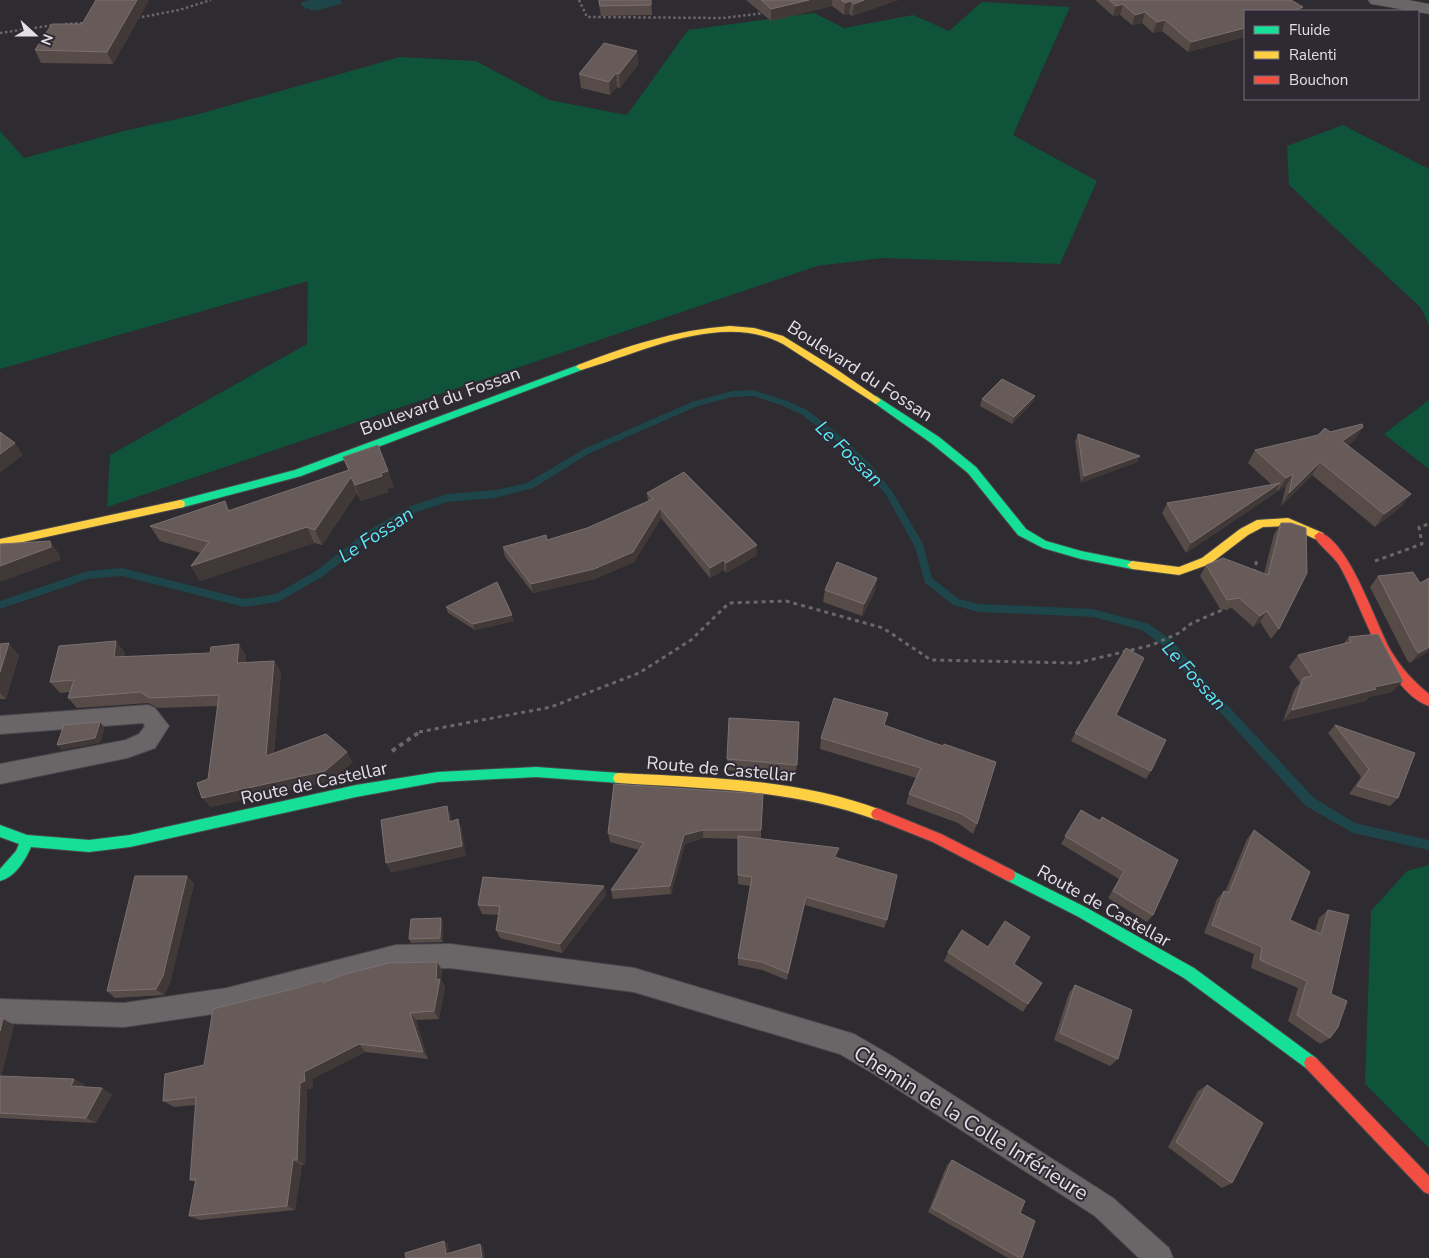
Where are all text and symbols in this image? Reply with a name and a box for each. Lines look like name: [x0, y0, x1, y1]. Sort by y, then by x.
north arrow: [10, 10, 60, 60]
legend: [1244, 10, 1419, 100]
text: Fluide: [1289, 20, 1330, 40]
text: N: [36, 31, 57, 48]
text: Ralenti: [1289, 45, 1337, 65]
text: Bouchon: [1289, 70, 1348, 90]
street label: Boulevard du Fossan: [783, 315, 937, 427]
street label: Boulevard du Fossan: [357, 361, 523, 441]
water label: Le Fossan: [809, 415, 889, 493]
water label: Le Fossan: [333, 501, 419, 569]
water label: Le Fossan: [1156, 636, 1232, 716]
street label: Route de Castellar: [646, 751, 797, 788]
street label: Route de Castellar: [238, 756, 390, 810]
street label: Route de Castellar: [1033, 859, 1176, 953]
street label: Chemin de la Colle Inférieure: [848, 1039, 1094, 1207]

